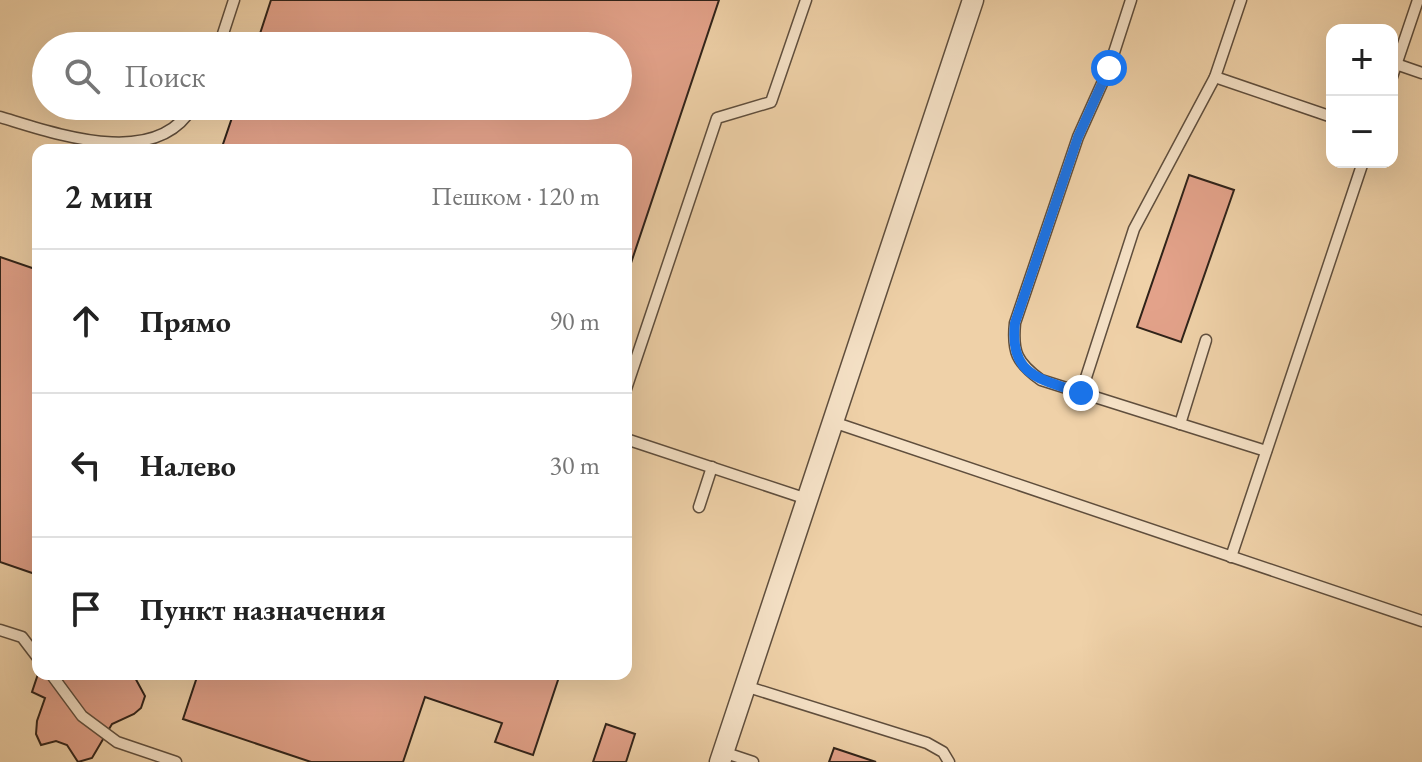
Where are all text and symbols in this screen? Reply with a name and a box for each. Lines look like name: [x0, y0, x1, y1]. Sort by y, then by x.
map controls: [1326, 24, 1398, 168]
button: +: [1326, 24, 1398, 96]
search box: [32, 32, 632, 120]
route start: [1091, 50, 1127, 86]
icon: search: [60, 54, 104, 98]
text: Поиск: [124, 57, 206, 96]
button: −: [1326, 96, 1398, 168]
text: 2 мин: [64, 174, 153, 218]
text: Пешком · 120 m: [431, 179, 600, 213]
icon: ahead: [64, 299, 108, 343]
text: Прямо: [140, 302, 231, 341]
text: 90 m: [550, 304, 600, 338]
route end: [1063, 375, 1099, 411]
icon: left: [64, 443, 108, 487]
text: Налево: [140, 446, 236, 485]
text: 30 m: [550, 448, 600, 482]
icon: arrive: [64, 587, 108, 631]
text: Пункт назначения: [140, 590, 386, 629]

